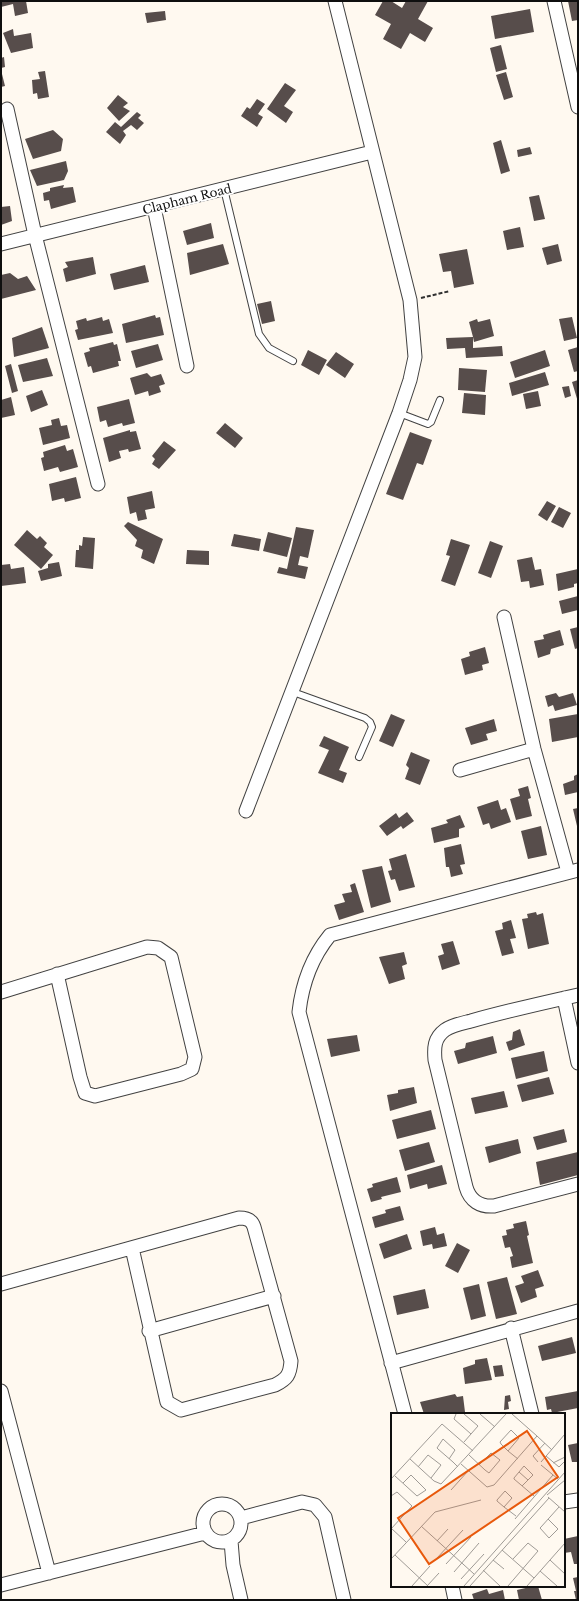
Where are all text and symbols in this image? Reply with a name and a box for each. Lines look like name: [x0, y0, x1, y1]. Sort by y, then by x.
street label: Clapham Road: [141, 181, 233, 217]
inset map: [391, 1413, 565, 1587]

